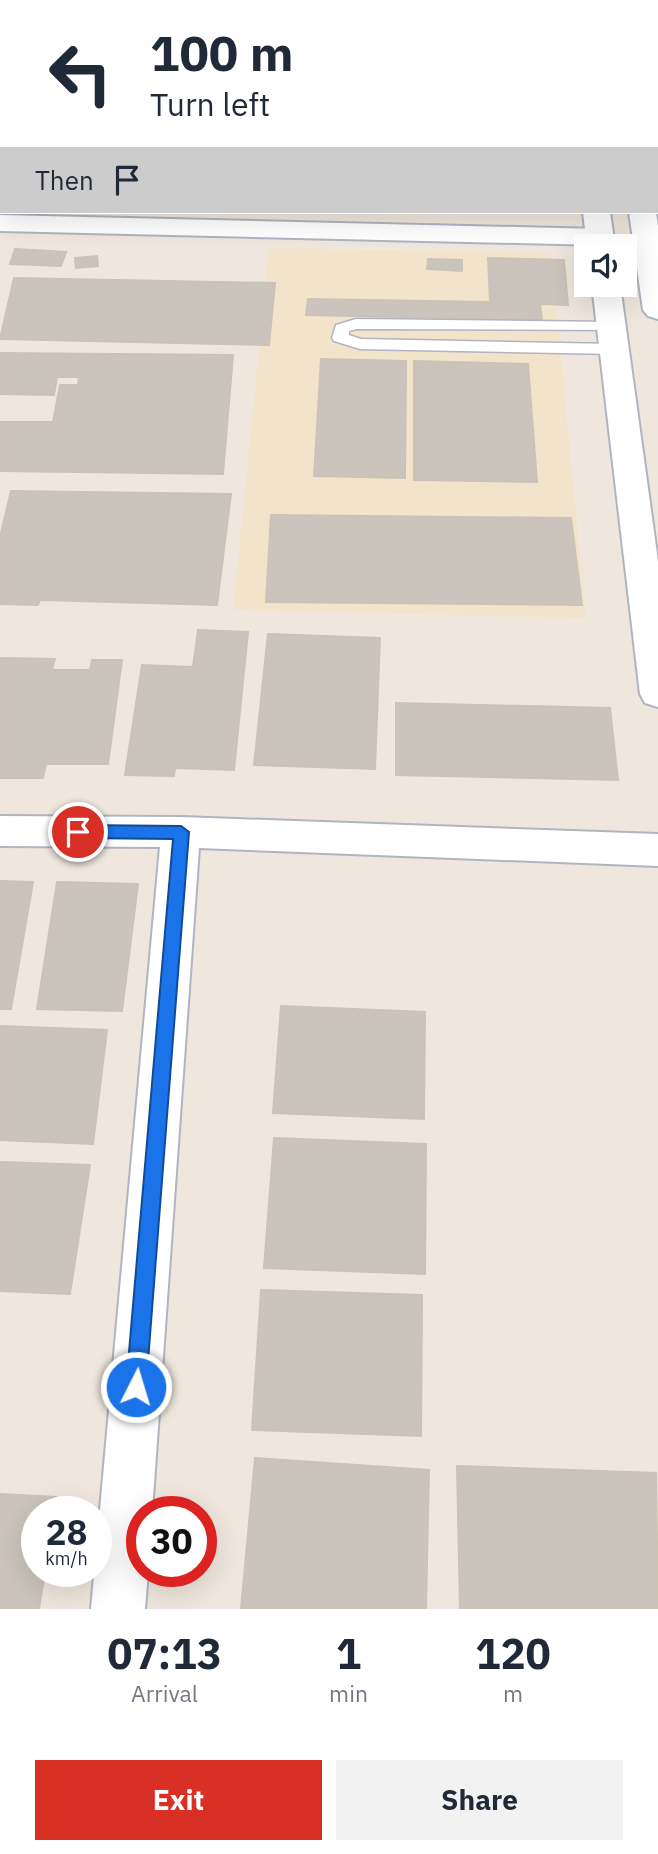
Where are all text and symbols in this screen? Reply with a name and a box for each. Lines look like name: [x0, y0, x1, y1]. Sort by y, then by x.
text: 100 m: [150, 21, 294, 84]
icon: left: [35, 28, 126, 119]
text: Turn left: [150, 83, 270, 125]
icon: arrive: [108, 161, 146, 199]
text: Then: [35, 163, 94, 197]
map controls: [574, 234, 637, 297]
button: sound: [574, 234, 637, 297]
pin: [48, 802, 108, 862]
icon: arrive: [59, 813, 97, 851]
position arrow: [99, 1350, 173, 1424]
speed limit sign: 30: [126, 1496, 217, 1587]
text: 28: [45, 1509, 88, 1555]
text: km/h: [45, 1547, 88, 1570]
text: 07:13: [107, 1626, 222, 1681]
text: 1: [336, 1626, 361, 1681]
text: 120: [475, 1626, 551, 1681]
text: Arrival: [131, 1678, 198, 1708]
text: min: [329, 1678, 368, 1708]
text: m: [503, 1678, 523, 1708]
button: Exit: [35, 1760, 322, 1840]
button: Share: [336, 1760, 623, 1840]

